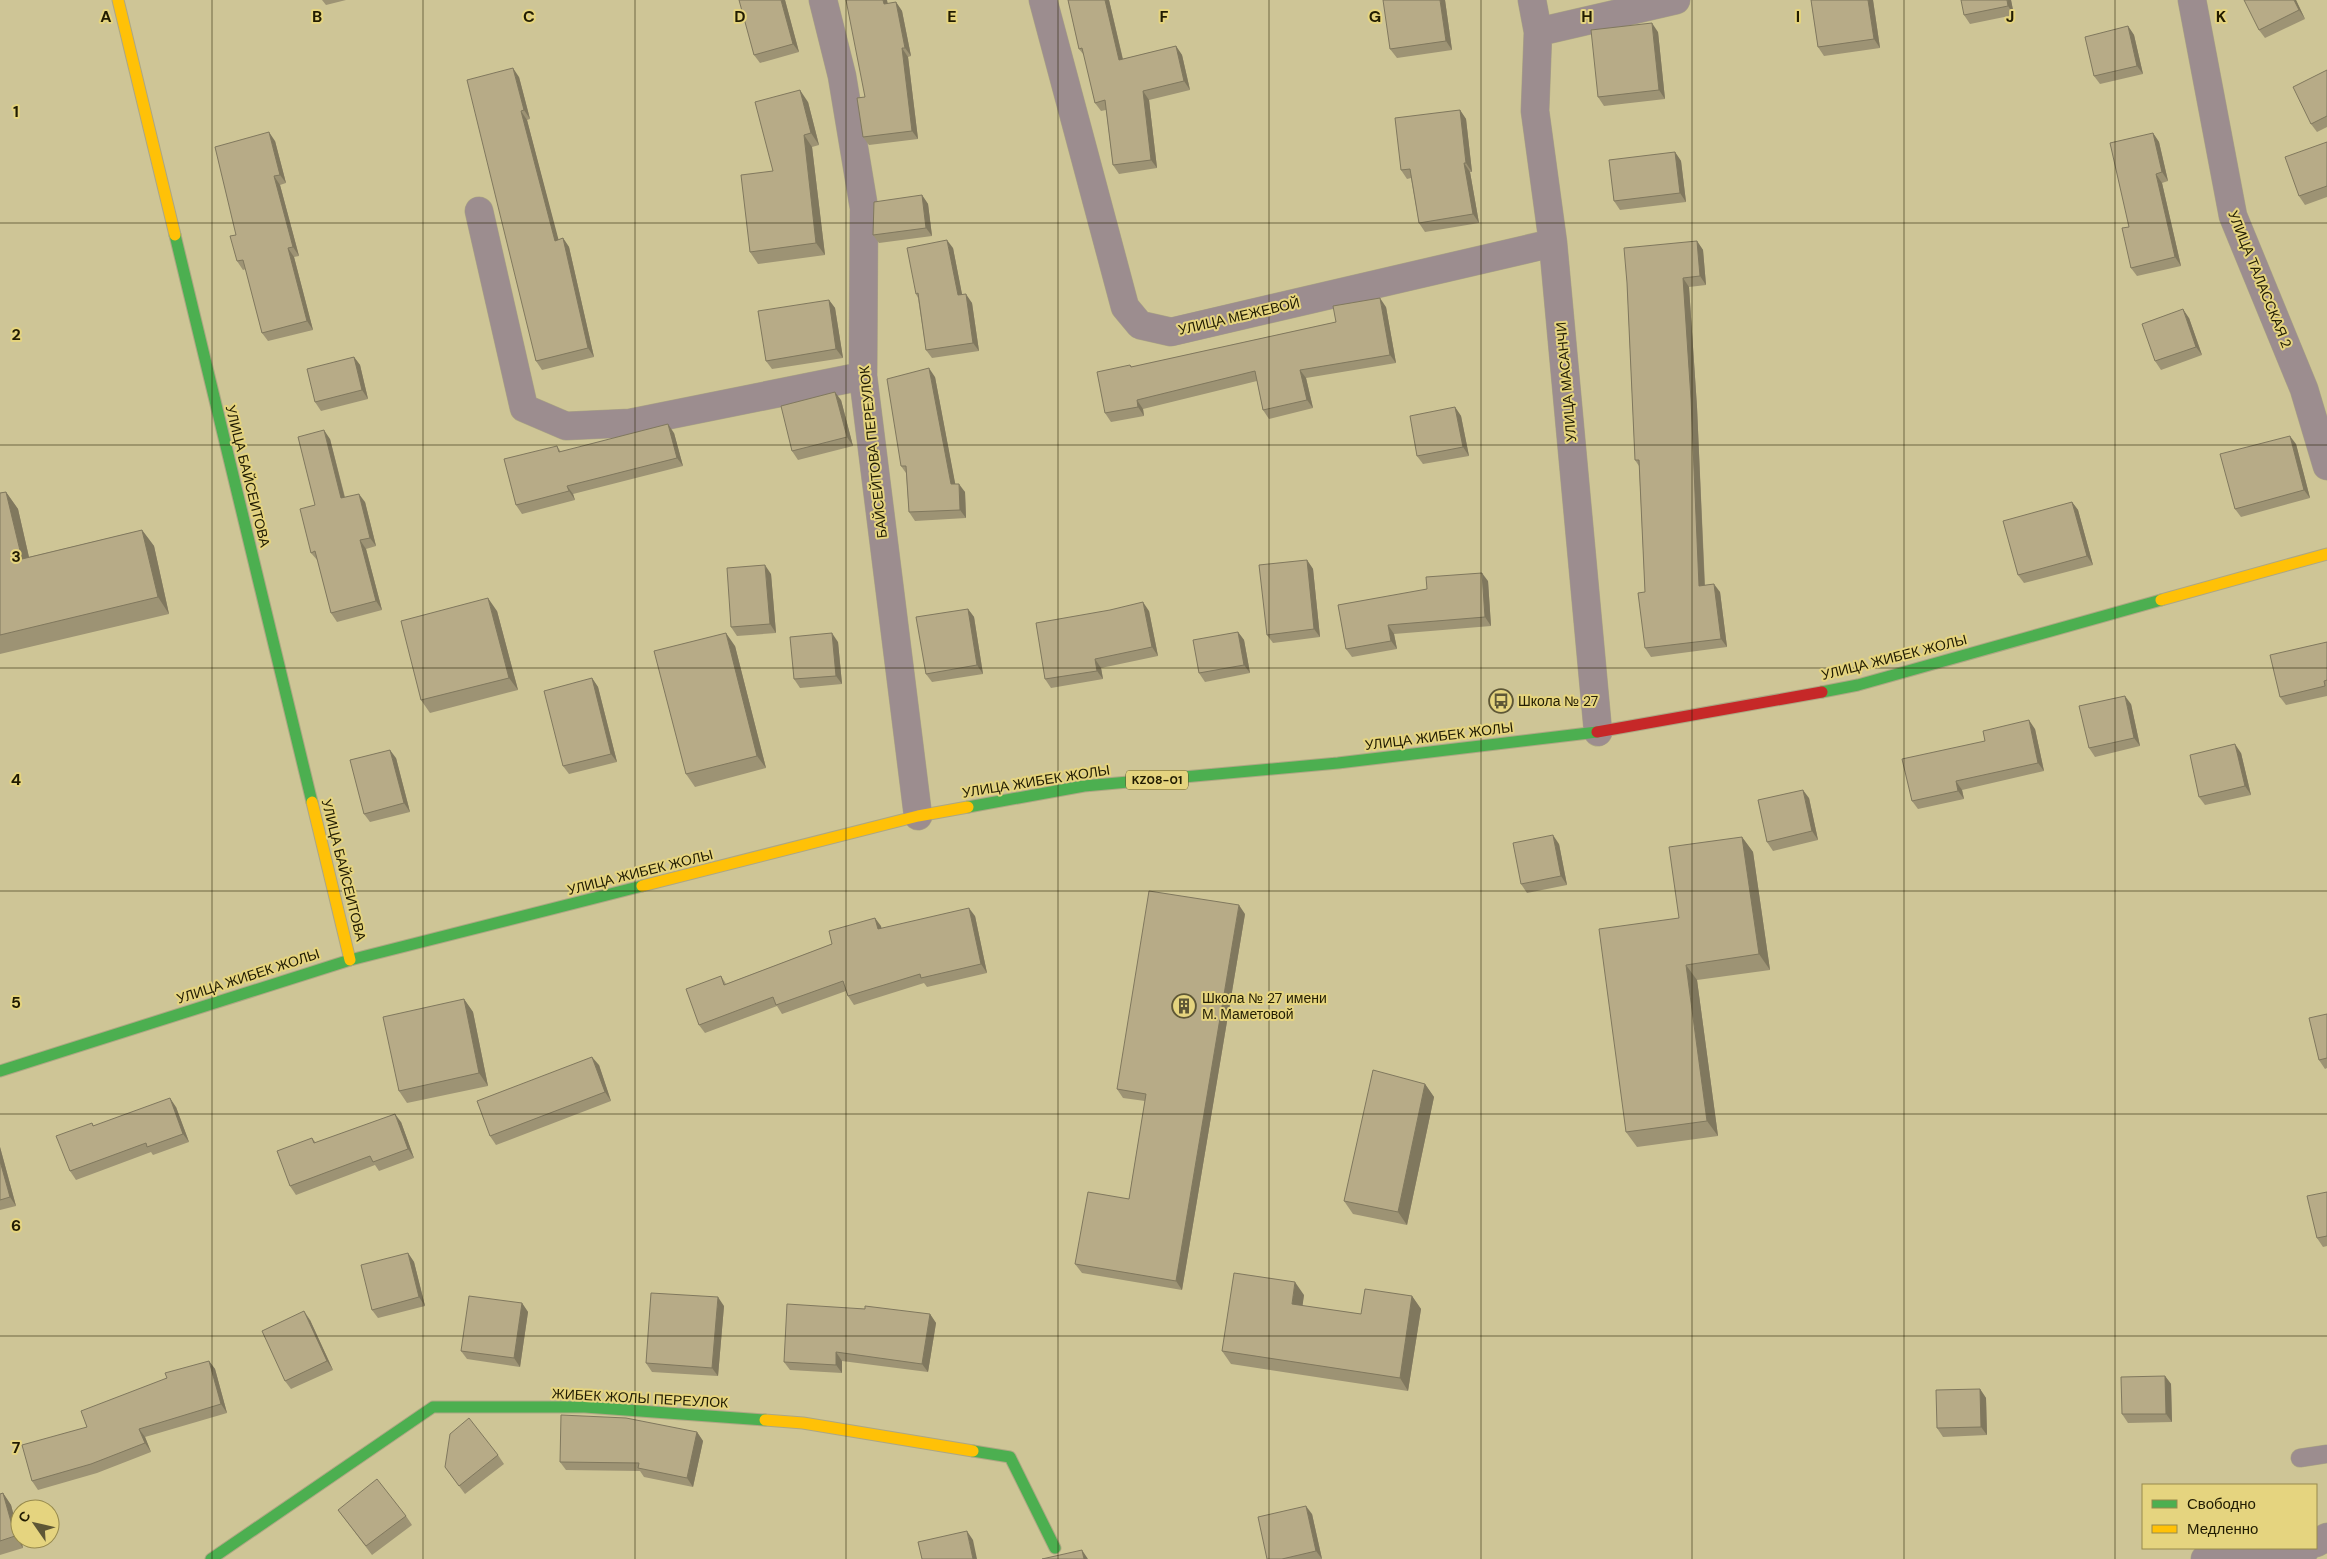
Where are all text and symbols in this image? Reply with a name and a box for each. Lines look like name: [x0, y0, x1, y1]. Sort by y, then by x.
text: A: [100, 6, 112, 27]
text: B: [312, 6, 322, 27]
text: C: [523, 6, 535, 27]
text: D: [734, 6, 746, 27]
text: E: [947, 6, 957, 27]
text: F: [1160, 6, 1169, 27]
text: G: [1369, 6, 1381, 27]
text: H: [1581, 6, 1593, 27]
text: I: [1796, 6, 1800, 27]
text: J: [2006, 6, 2014, 27]
text: K: [2216, 6, 2227, 27]
text: 1: [13, 101, 19, 122]
street label: УЛИЦА ТАЛАССКАЯ 2: [2224, 208, 2296, 350]
street label: УЛИЦА МЕЖЕВОЙ: [1176, 293, 1302, 339]
street label: УЛИЦА МАСАНЧИ: [1552, 321, 1580, 443]
text: 2: [11, 324, 21, 345]
street label: БАЙСЕЙТОВА ПЕРЕУЛОК: [855, 364, 891, 539]
street label: УЛИЦА БАЙСЕИТОВА: [222, 403, 275, 550]
text: 3: [11, 546, 21, 567]
street label: УЛИЦА ЖИБЕК ЖОЛЫ: [1819, 630, 1969, 684]
bus stop icon: Школа № 27: [1488, 688, 1514, 714]
place label: Школа № 27: [1518, 692, 1598, 710]
street label: УЛИЦА ЖИБЕК ЖОЛЫ: [1364, 718, 1514, 754]
street label: УЛИЦА ЖИБЕК ЖОЛЫ: [961, 760, 1111, 802]
text: 4: [11, 769, 21, 790]
road number: KZ08-01: [1126, 770, 1188, 790]
street label: УЛИЦА БАЙСЕИТОВА: [318, 797, 371, 944]
street label: УЛИЦА ЖИБЕК ЖОЛЫ: [565, 845, 715, 899]
street label: УЛИЦА ЖИБЕК ЖОЛЫ: [174, 944, 322, 1008]
place label: Школа № 27 имени М. Маметовой: [1202, 989, 1327, 1023]
text: 5: [11, 992, 21, 1013]
building icon: Школа № 27 имени М. Маметовой: [1171, 993, 1197, 1019]
text: 6: [11, 1215, 21, 1236]
street label: ЖИБЕК ЖОЛЫ ПЕРЕУЛОК: [551, 1384, 730, 1412]
text: 7: [12, 1437, 21, 1458]
legend: [2142, 1484, 2317, 1549]
text: Свободно: [2187, 1494, 2256, 1514]
north arrow: [10, 1499, 60, 1549]
text: С: [14, 1508, 35, 1526]
text: Медленно: [2187, 1519, 2258, 1539]

